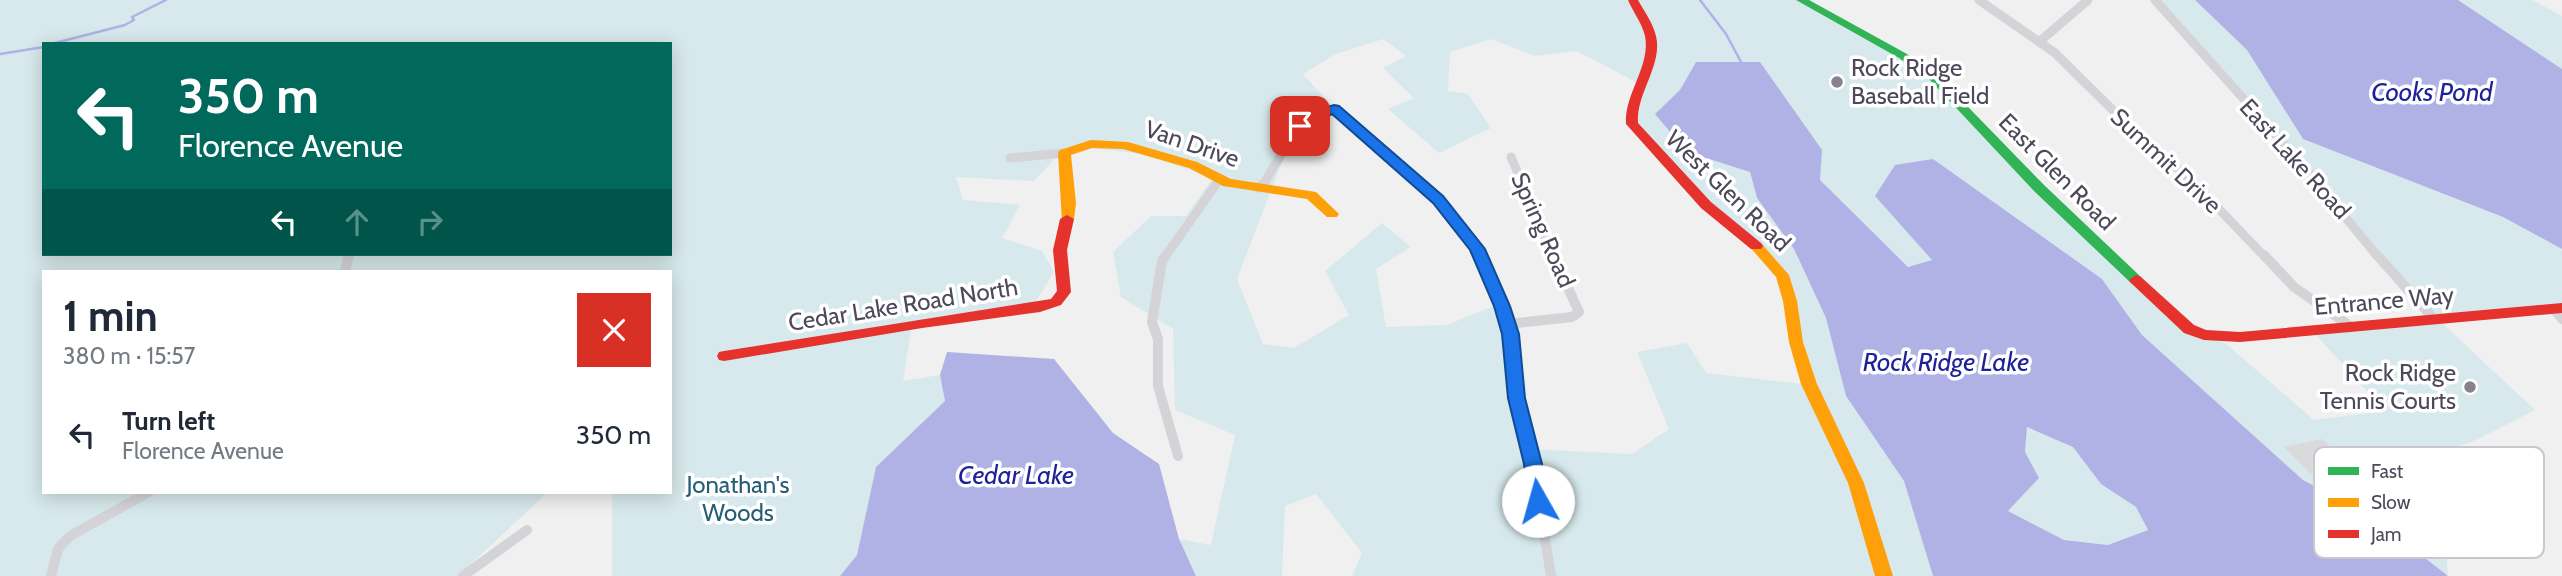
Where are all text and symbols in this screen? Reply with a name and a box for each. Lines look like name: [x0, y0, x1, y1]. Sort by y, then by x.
place label: Rock Ridge Baseball Field: [1851, 53, 1989, 110]
text: 350 m: [178, 66, 319, 125]
icon: left: [63, 70, 154, 161]
marker: Rock Ridge Baseball Field: [1829, 74, 1845, 90]
water label: Cooks Pond: [2371, 76, 2494, 108]
street label: East Lake Road: [2234, 93, 2357, 225]
pin: [1270, 96, 1330, 156]
street label: Summit Drive: [2105, 102, 2228, 219]
icon: arrive: [1281, 107, 1319, 145]
street label: East Glen Road: [1993, 107, 2122, 236]
street label: Van Drive: [1141, 114, 1243, 173]
street label: West Glen Road: [1660, 124, 1797, 257]
text: Florence Avenue: [178, 126, 403, 165]
street label: Spring Road: [1505, 168, 1582, 292]
icon: left: [265, 203, 303, 241]
icon: ahead: [338, 203, 376, 241]
icon: right: [411, 203, 449, 241]
street label: Cedar Lake Road North: [786, 272, 1020, 337]
street label: Entrance Way: [2313, 280, 2455, 321]
text: 1 min: [63, 290, 158, 342]
button: close: [577, 293, 651, 367]
text: 380 m · 15:57: [63, 342, 195, 370]
water label: Rock Ridge Lake: [1863, 346, 2029, 378]
place label: Rock Ridge Tennis Courts: [2320, 358, 2456, 415]
marker: Rock Ridge Tennis Courts: [2462, 379, 2478, 395]
text: Turn left: [122, 405, 215, 437]
icon: left: [63, 416, 101, 454]
text: 350 m: [576, 419, 651, 451]
text: Florence Avenue: [122, 437, 284, 465]
legend: [2314, 447, 2544, 558]
water label: Cedar Lake: [958, 459, 1074, 491]
text: Fast: [2371, 460, 2404, 483]
position arrow: [1501, 464, 1575, 538]
park label: Jonathan's Woods: [685, 470, 790, 527]
text: Slow: [2371, 491, 2411, 514]
text: Jam: [2370, 523, 2401, 546]

